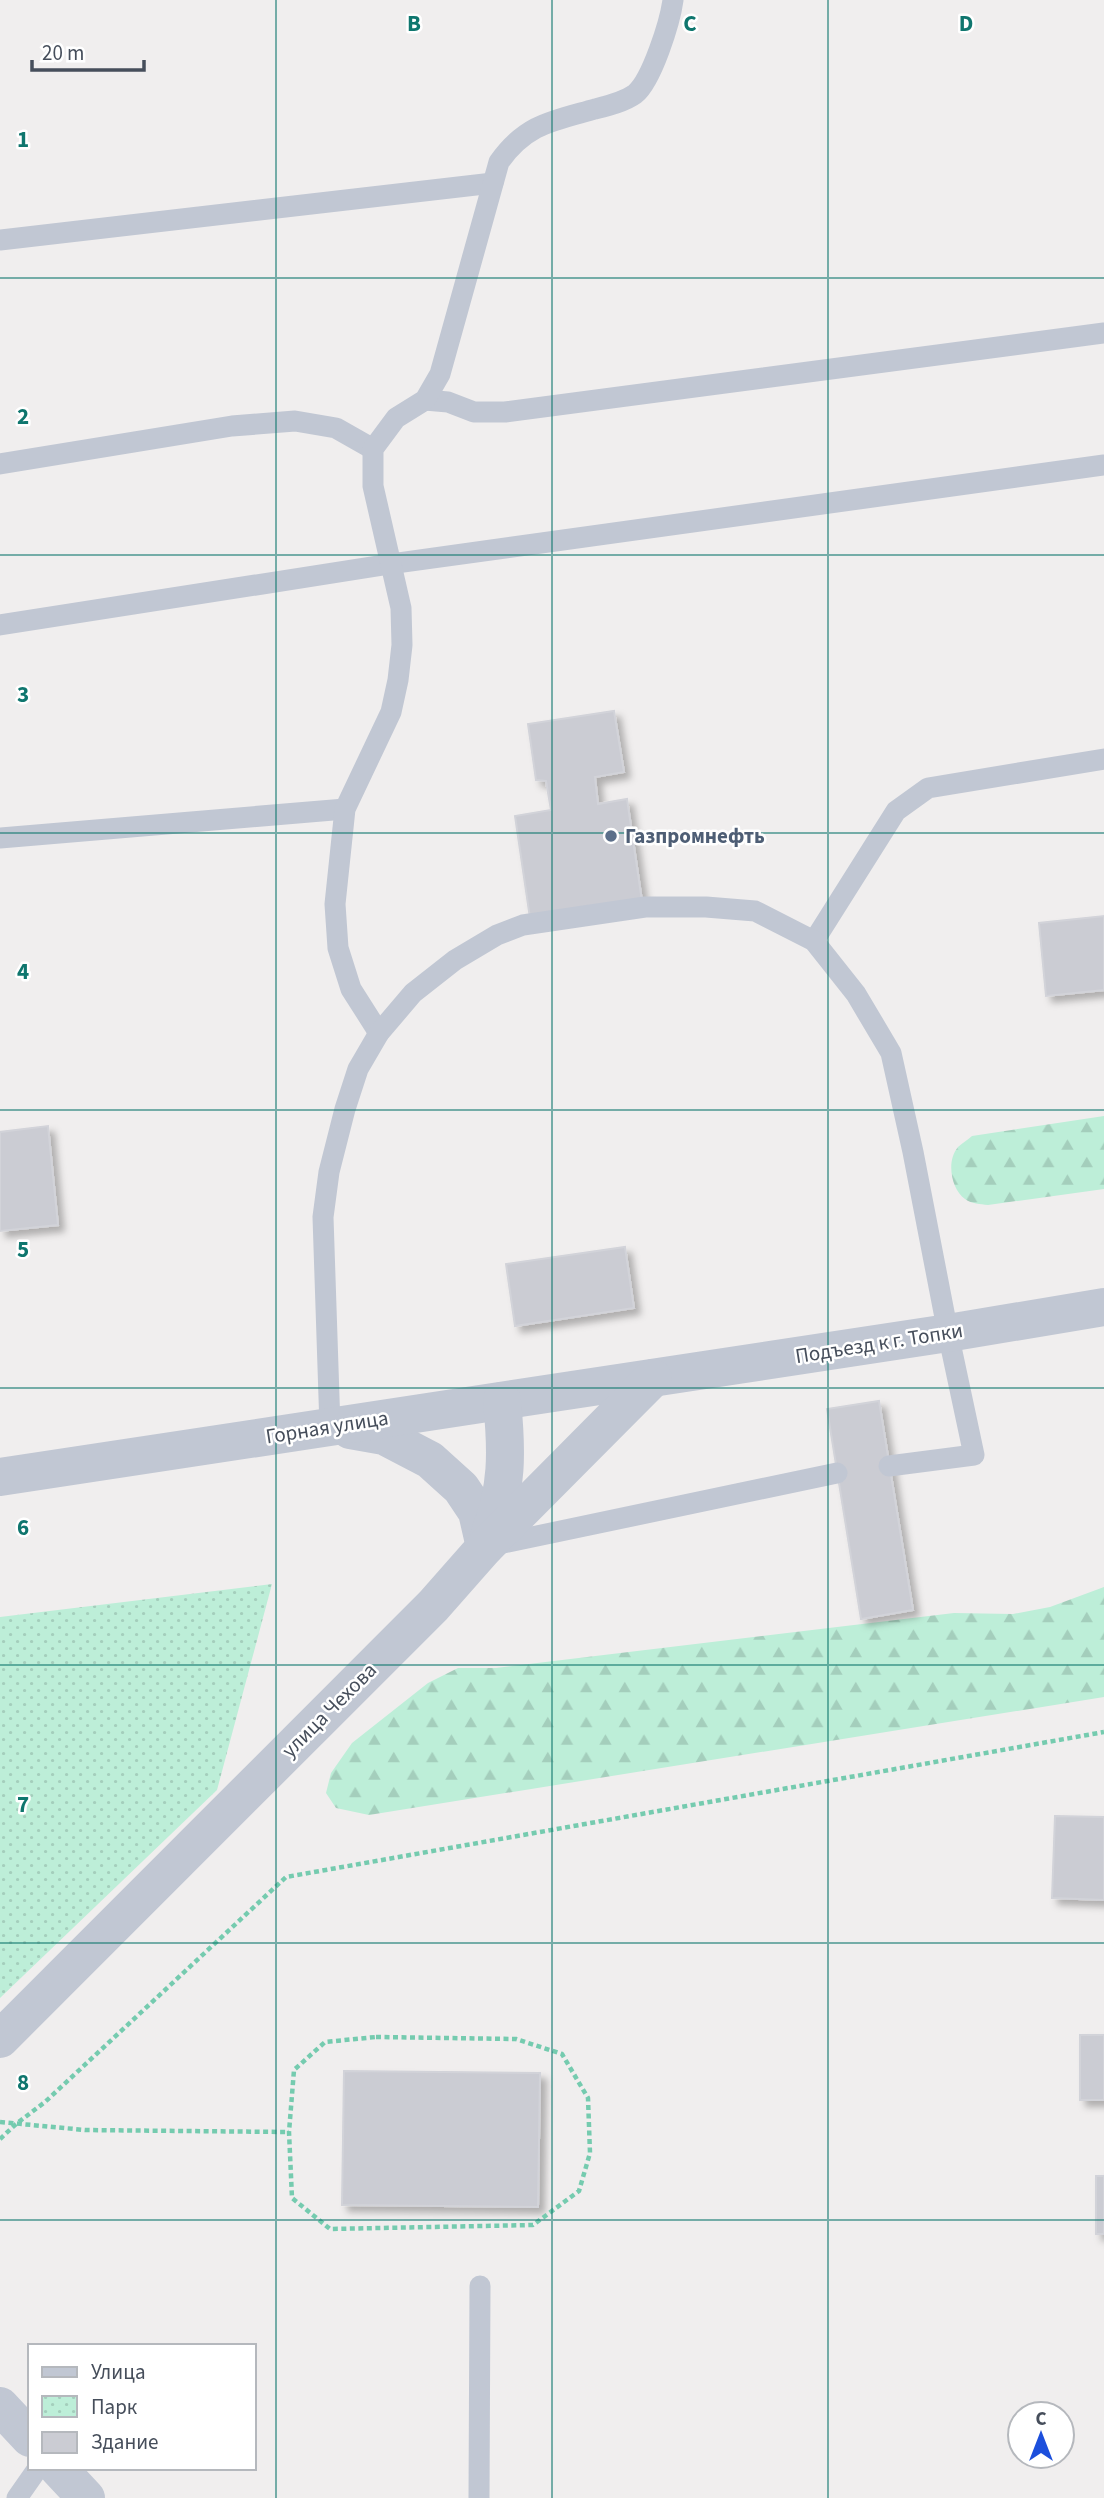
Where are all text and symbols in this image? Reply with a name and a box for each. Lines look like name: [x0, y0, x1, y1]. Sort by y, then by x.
text: B: [407, 7, 421, 40]
text: C: [683, 7, 697, 40]
text: D: [959, 7, 973, 40]
scale bar: [32, 28, 144, 72]
text: 20 m: [42, 38, 84, 68]
text: 1: [17, 123, 29, 156]
text: 2: [17, 400, 29, 433]
text: 3: [17, 678, 29, 711]
place label: Газпромнефть: [625, 821, 765, 851]
marker: Газпромнефть: [603, 828, 619, 844]
text: 4: [17, 955, 29, 988]
text: 5: [17, 1233, 29, 1266]
street label: Подъезд к г. Топки: [793, 1315, 965, 1371]
street label: Горная улица: [264, 1403, 390, 1451]
text: 6: [17, 1511, 29, 1544]
street label: улица Чехова: [275, 1656, 383, 1764]
text: 7: [17, 1788, 29, 1821]
text: 8: [17, 2066, 29, 2099]
legend: [28, 2344, 256, 2470]
text: Улица: [91, 2357, 146, 2387]
text: Парк: [91, 2392, 138, 2422]
north arrow: [1006, 2400, 1076, 2470]
text: С: [1035, 2406, 1047, 2433]
text: Здание: [91, 2427, 159, 2457]

